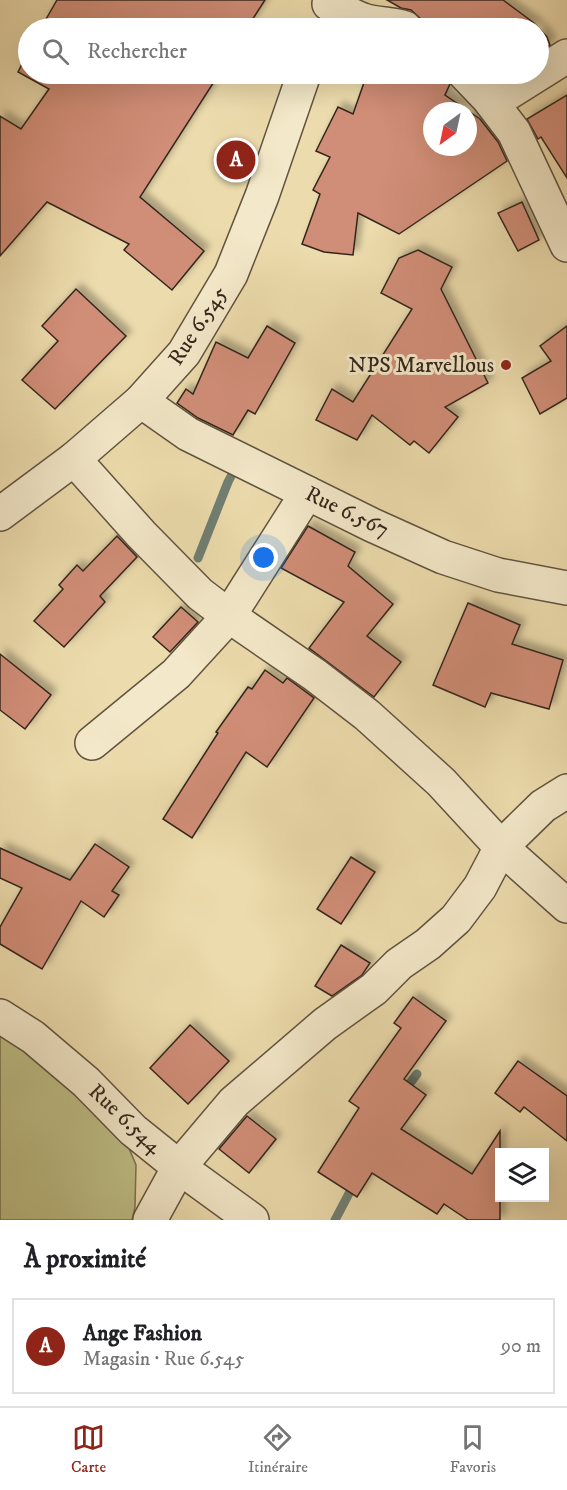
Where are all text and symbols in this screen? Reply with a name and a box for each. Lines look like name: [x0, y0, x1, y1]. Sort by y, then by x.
search box: [18, 18, 549, 84]
icon: search: [39, 35, 72, 68]
text: Rechercher: [87, 38, 187, 65]
north arrow: [423, 102, 477, 156]
pin: A: [216, 138, 256, 182]
street label: Rue 6.545: [163, 281, 234, 371]
place label: NPS Marvellous: [348, 352, 494, 379]
marker: NPS Marvellous: [499, 358, 513, 372]
street label: Rue 6.567: [301, 480, 393, 544]
your location: [249, 543, 278, 572]
street label: Rue 6.544: [83, 1078, 168, 1161]
map controls: [495, 1148, 549, 1202]
button: layers: [495, 1148, 549, 1202]
text: À proximité: [24, 1243, 146, 1276]
text: Ange Fashion: [83, 1320, 202, 1347]
text: A: [39, 1334, 52, 1359]
text: 90 m: [501, 1334, 541, 1359]
text: Magasin · Rue 6.545: [83, 1347, 244, 1372]
tab: Carte: [71, 1421, 106, 1477]
tab: Itinéraire: [248, 1421, 308, 1477]
tab: Favoris: [450, 1421, 496, 1477]

